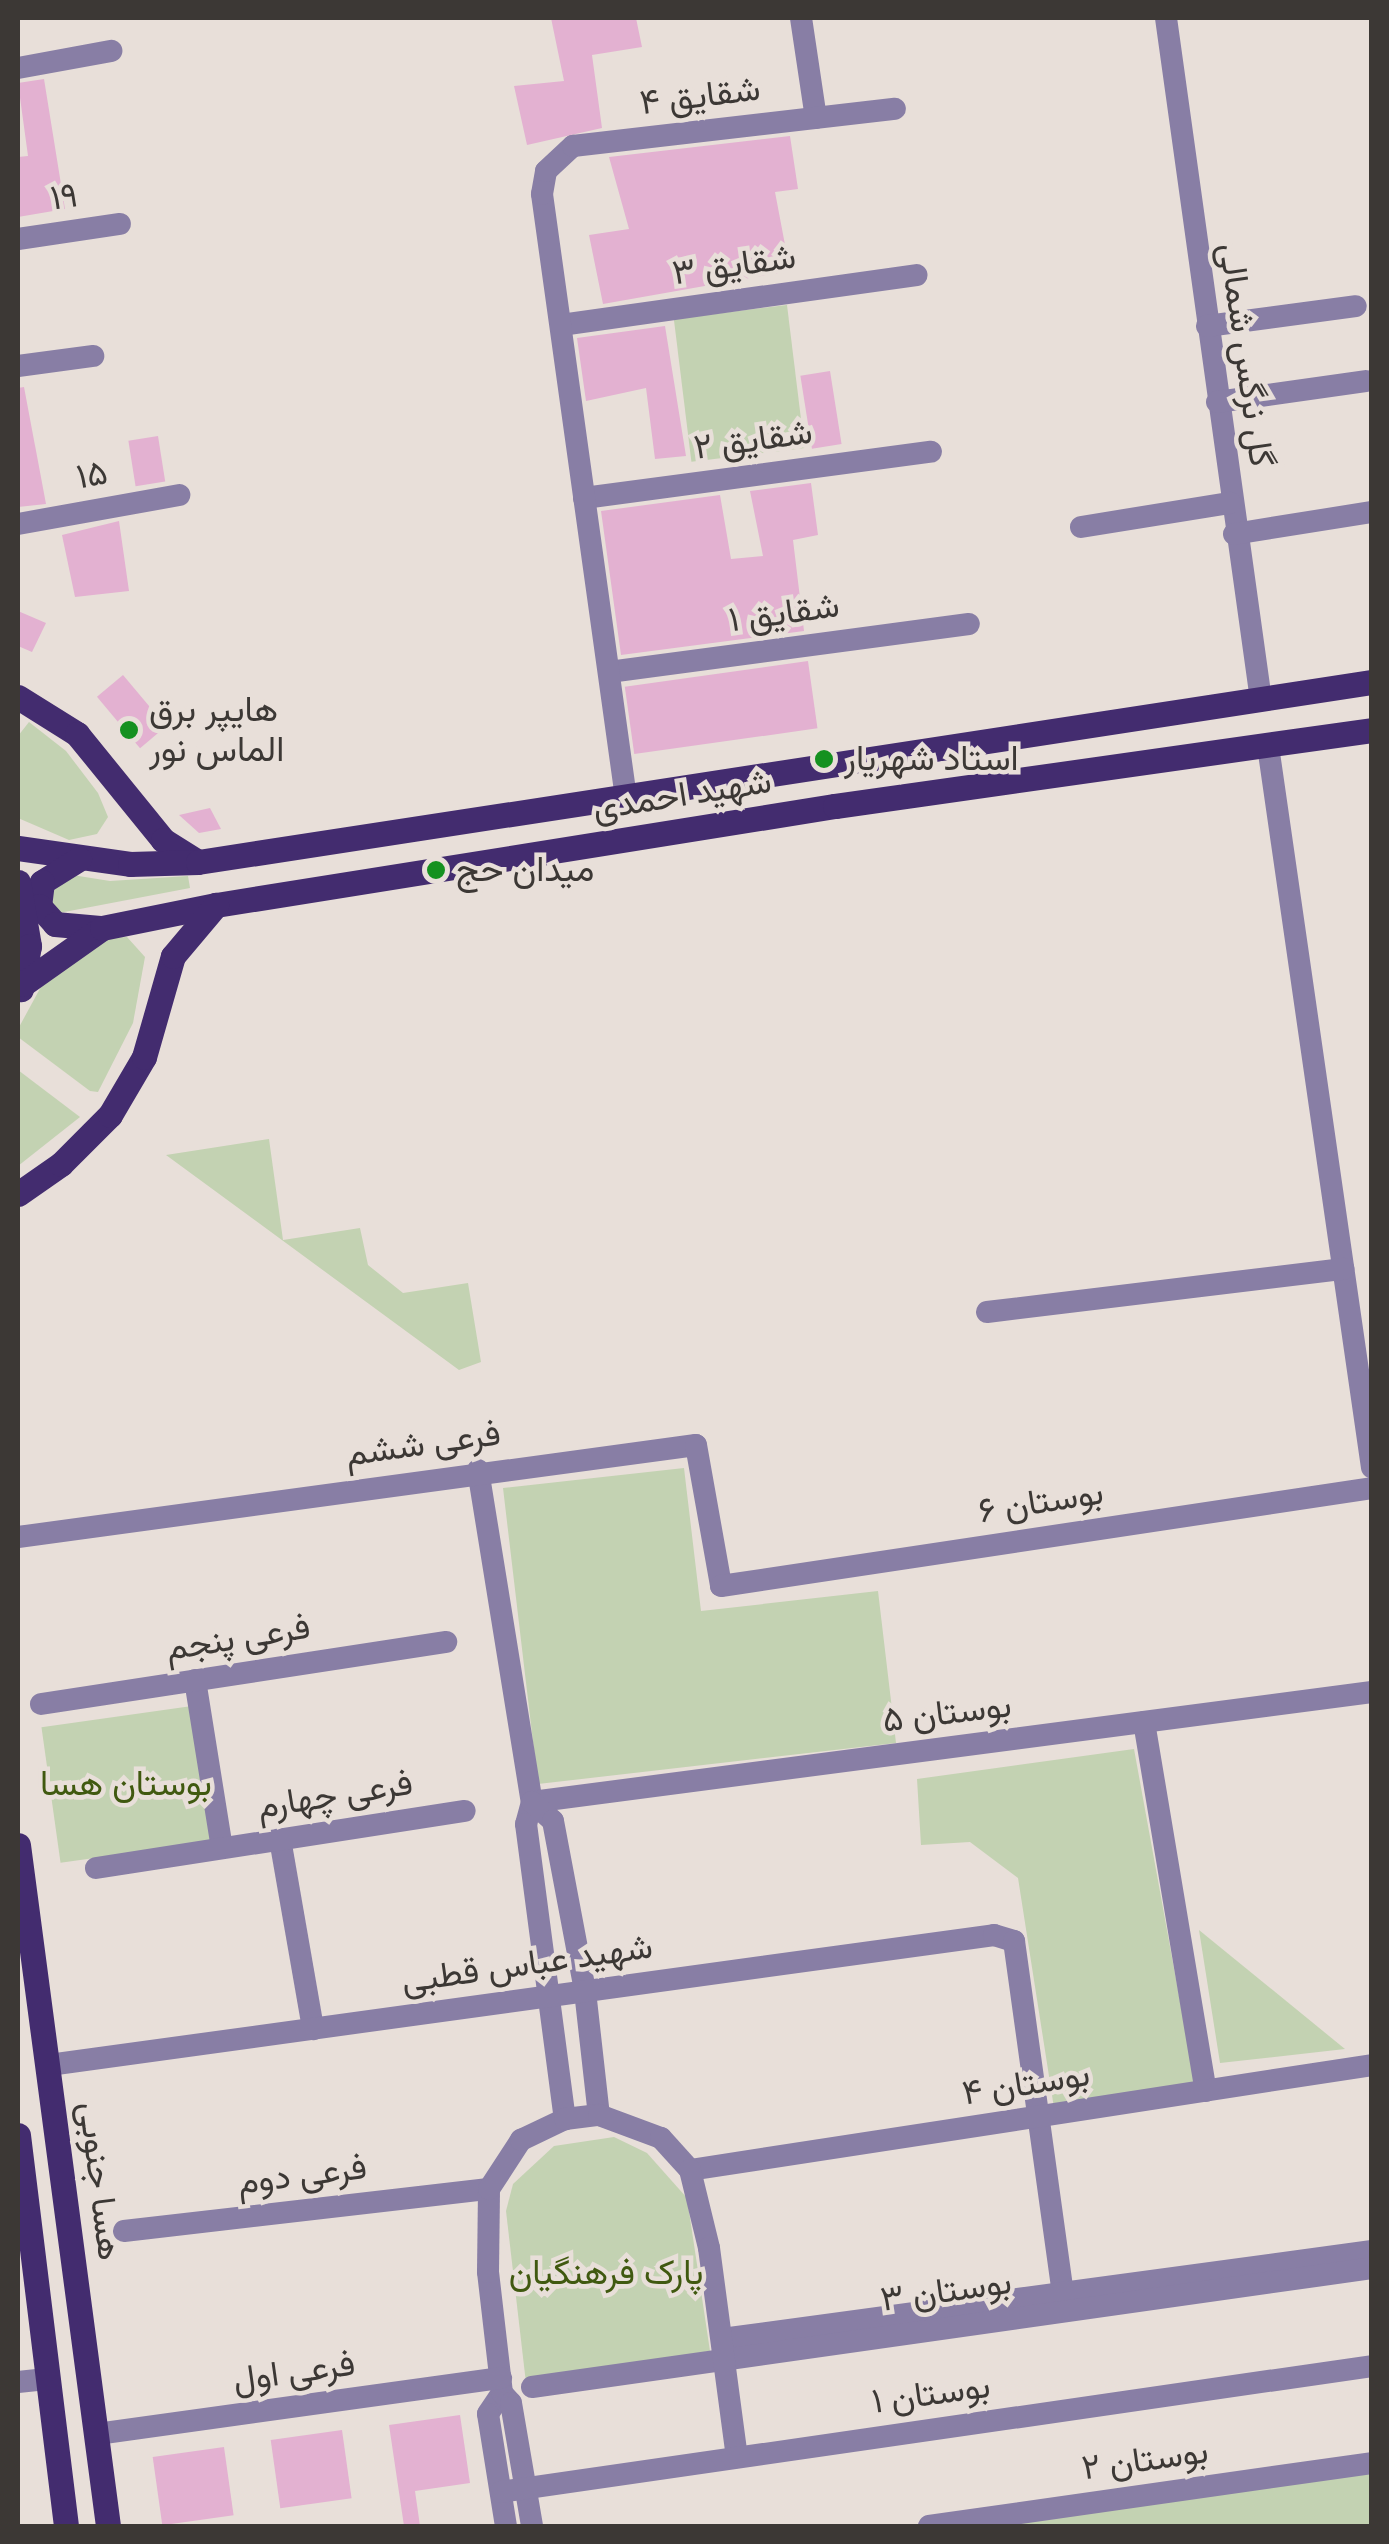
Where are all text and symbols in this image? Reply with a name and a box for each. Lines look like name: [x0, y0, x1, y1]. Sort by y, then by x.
street label: شقایق ۴: [637, 68, 763, 124]
street label: ۱۹: [48, 174, 80, 220]
street label: شقایق ۳: [670, 236, 798, 294]
street label: گل نرگس شمالی: [1210, 240, 1282, 470]
street label: شقایق ۲: [691, 411, 815, 469]
street label: ۱۵: [73, 452, 111, 498]
street label: شقایق ۱: [726, 584, 842, 642]
place label: هایپر برق الماس نور: [149, 689, 284, 771]
marker: هایپر برق الماس نور: [118, 719, 140, 741]
place label: استاد شهریار: [844, 738, 1019, 780]
marker: استاد شهریار: [813, 748, 835, 770]
street label: شهید احمدی: [590, 760, 774, 830]
place label: میدان حج: [456, 849, 594, 891]
marker: میدان حج: [425, 859, 447, 881]
street label: فرعی ششم: [343, 1412, 503, 1476]
street label: بوستان ۶: [976, 1471, 1106, 1533]
street label: فرعی پنجم: [163, 1606, 313, 1670]
street label: بوستان ۵: [880, 1684, 1014, 1742]
street label: فرعی چهارم: [254, 1762, 416, 1828]
park label: بوستان هسا: [40, 1763, 212, 1805]
street label: شهید عباس قطبی: [399, 1926, 655, 2002]
street label: بوستان ۴: [959, 2053, 1093, 2115]
street label: هسا جنوبی: [69, 2099, 131, 2263]
street label: فرعی دوم: [235, 2146, 369, 2204]
park label: پارک فرهنگیان: [509, 2252, 703, 2294]
street label: بوستان ۳: [878, 2261, 1014, 2321]
street label: فرعی اول: [230, 2343, 358, 2401]
street label: بوستان ۱: [869, 2365, 993, 2423]
street label: بوستان ۲: [1079, 2430, 1211, 2490]

